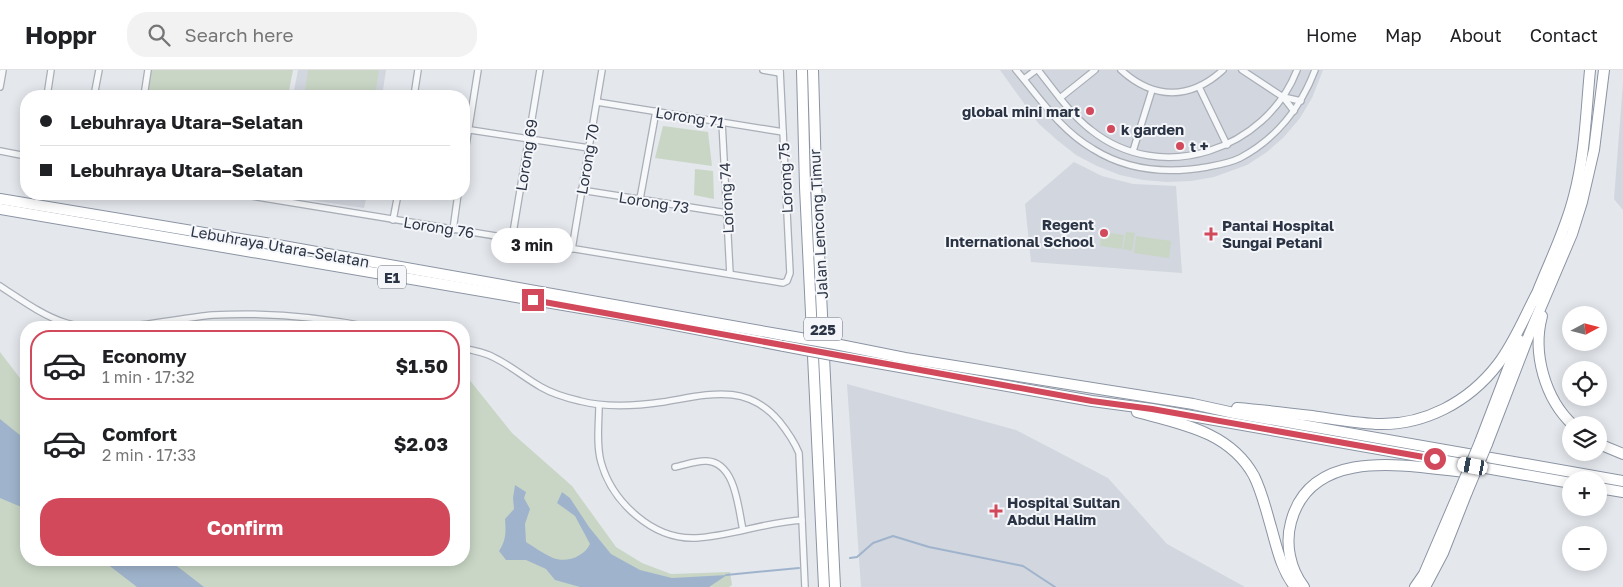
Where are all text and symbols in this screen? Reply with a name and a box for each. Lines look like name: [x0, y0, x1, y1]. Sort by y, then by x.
search box: [127, 12, 477, 57]
text: Hoppr: [25, 20, 97, 49]
icon: search: [145, 21, 173, 49]
text: Search here: [185, 23, 293, 46]
text: Home: [1306, 24, 1357, 46]
text: Map: [1385, 24, 1422, 46]
text: About: [1450, 24, 1502, 46]
text: Contact: [1530, 24, 1598, 46]
place label: global mini mart: [962, 102, 1080, 120]
street label: Lorong 71: [654, 103, 726, 131]
marker: global mini mart: [1084, 105, 1096, 117]
text: Lebuhraya Utara–Selatan: [70, 110, 303, 133]
street label: Lorong 69: [511, 118, 541, 192]
place label: k garden: [1121, 120, 1184, 138]
street label: Lorong 70: [572, 122, 602, 196]
marker: k garden: [1105, 123, 1117, 135]
place label: t +: [1190, 137, 1209, 155]
marker: t +: [1174, 140, 1186, 152]
street label: Lorong 75: [774, 142, 796, 214]
street label: Jalan Lencong Timur: [805, 148, 831, 300]
text: Lebuhraya Utara–Selatan: [70, 158, 303, 181]
street label: Lorong 74: [715, 162, 737, 234]
street label: Lorong 73: [618, 188, 690, 216]
street label: Lorong 76: [402, 213, 476, 241]
place label: Regent International School: [945, 215, 1094, 250]
place label: Pantai Hospital Sungai Petani: [1222, 216, 1334, 251]
street label: Lebuhraya Utara–Selatan: [189, 221, 371, 271]
marker: Regent International School: [1098, 227, 1110, 239]
marker: Pantai Hospital Sungai Petani: [1204, 227, 1218, 241]
callout: 3 min: [492, 228, 574, 262]
text: 3 min: [511, 235, 553, 255]
road number: E1: [378, 266, 406, 288]
route end: [522, 289, 544, 311]
north arrow: [1562, 306, 1608, 351]
map controls: [1562, 306, 1607, 571]
road number: 225: [804, 318, 842, 340]
icon: car: [42, 343, 87, 388]
text: Economy: [102, 344, 187, 367]
text: $1.50: [395, 354, 448, 377]
button: locate: [1562, 361, 1607, 406]
text: 1 min · 17:32: [102, 367, 195, 387]
button: layers: [1562, 416, 1607, 461]
icon: car: [42, 421, 87, 466]
text: Comfort: [102, 422, 177, 445]
text: $2.03: [394, 432, 448, 455]
text: 2 min · 17:33: [102, 445, 196, 465]
route start: [1424, 448, 1446, 470]
car: [1456, 456, 1489, 476]
button: +: [1562, 471, 1607, 516]
place label: Hospital Sultan Abdul Halim: [1007, 493, 1120, 528]
button: Confirm: [40, 498, 450, 556]
marker: Hospital Sultan Abdul Halim: [989, 504, 1003, 518]
button: −: [1562, 526, 1607, 571]

